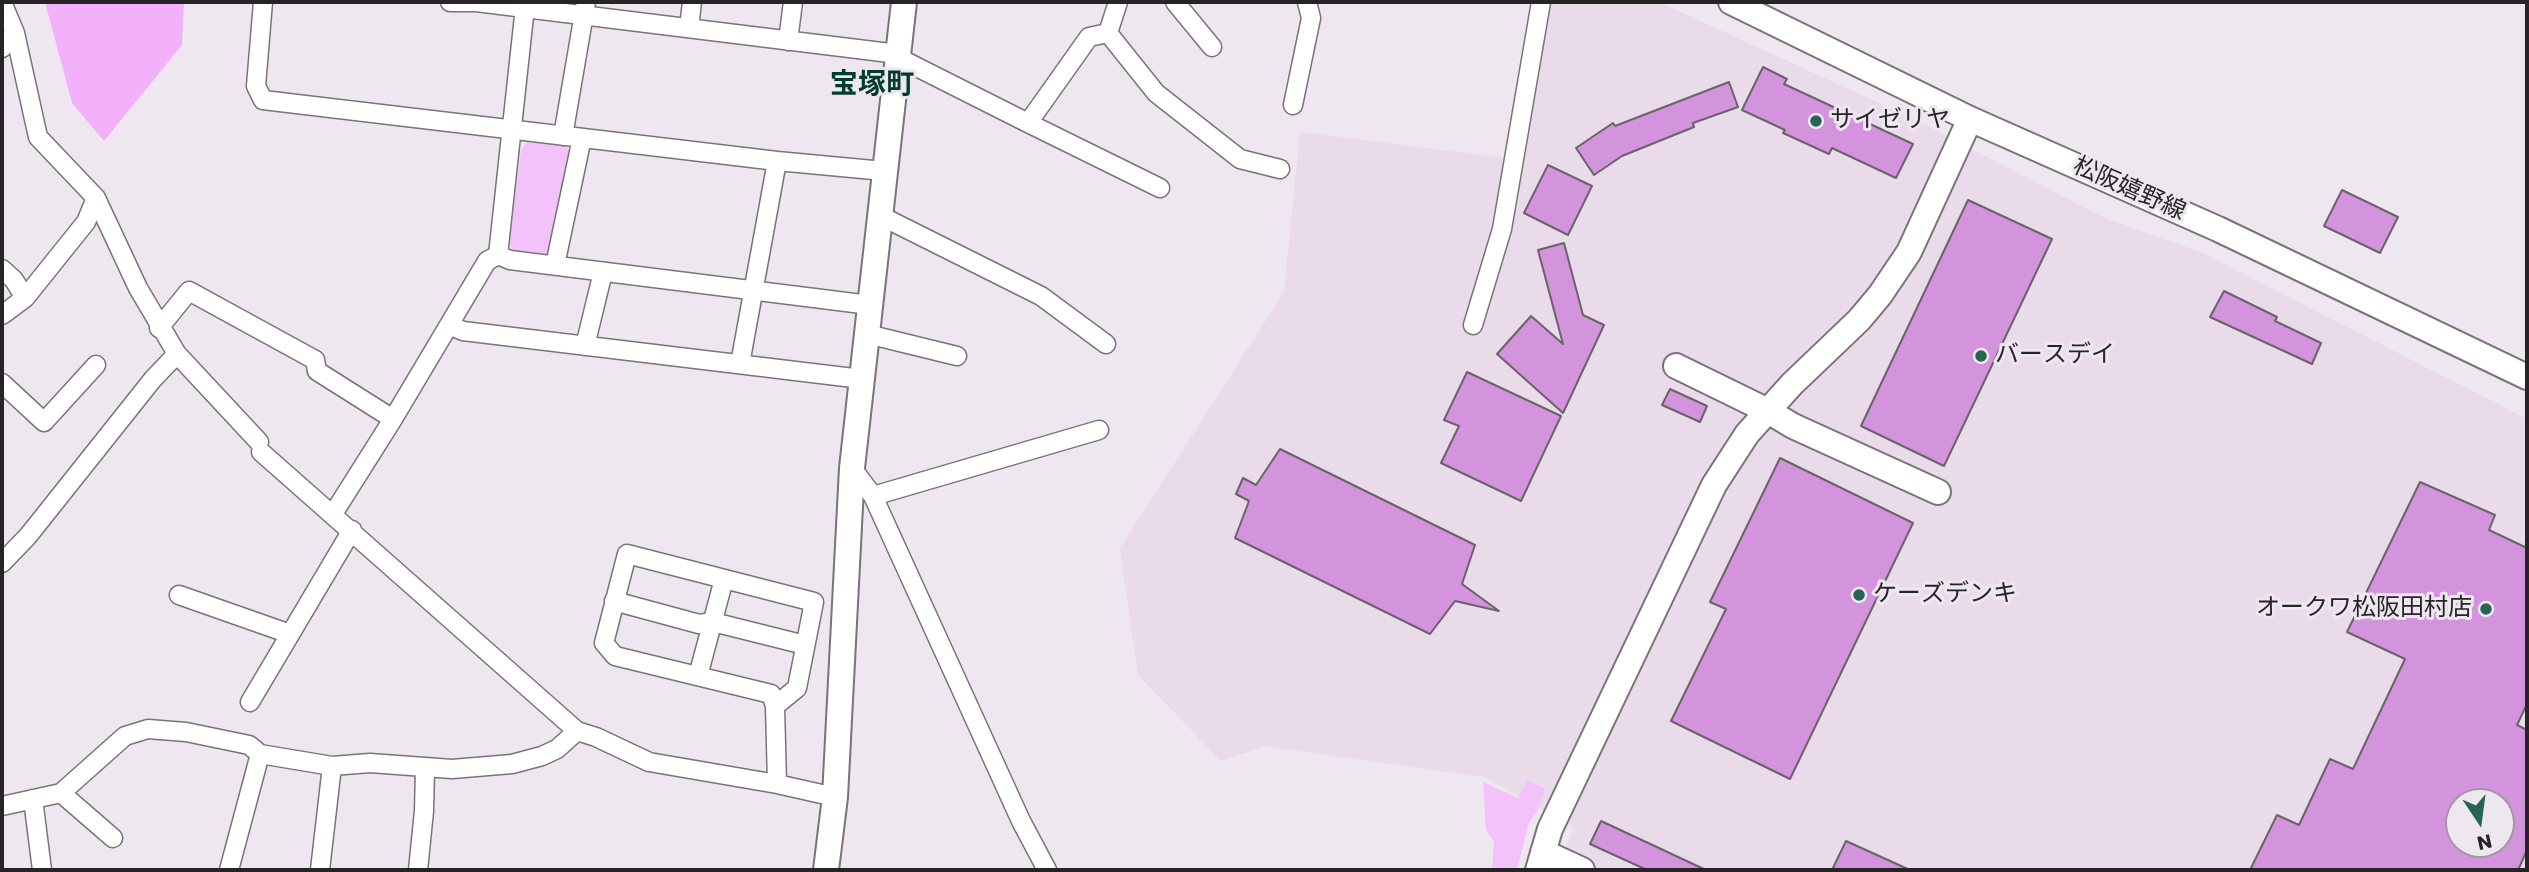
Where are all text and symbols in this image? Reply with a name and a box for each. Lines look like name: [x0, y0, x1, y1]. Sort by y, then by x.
district label: 宝塚町: [830, 69, 914, 103]
place label: サイゼリヤ: [1830, 107, 1950, 135]
marker: サイゼリヤ: [1808, 113, 1824, 129]
street label: 松阪嬉野線: [2068, 152, 2190, 228]
place label: バースデイ: [1995, 342, 2115, 370]
marker: バースデイ: [1973, 348, 1989, 364]
place label: ケーズデンキ: [1873, 581, 2017, 609]
marker: ケーズデンキ: [1851, 587, 1867, 603]
place label: オークワ松阪田村店: [2256, 595, 2472, 623]
marker: オークワ松阪田村店: [2478, 601, 2494, 617]
north arrow: [2445, 788, 2515, 858]
text: N: [2474, 827, 2494, 857]

